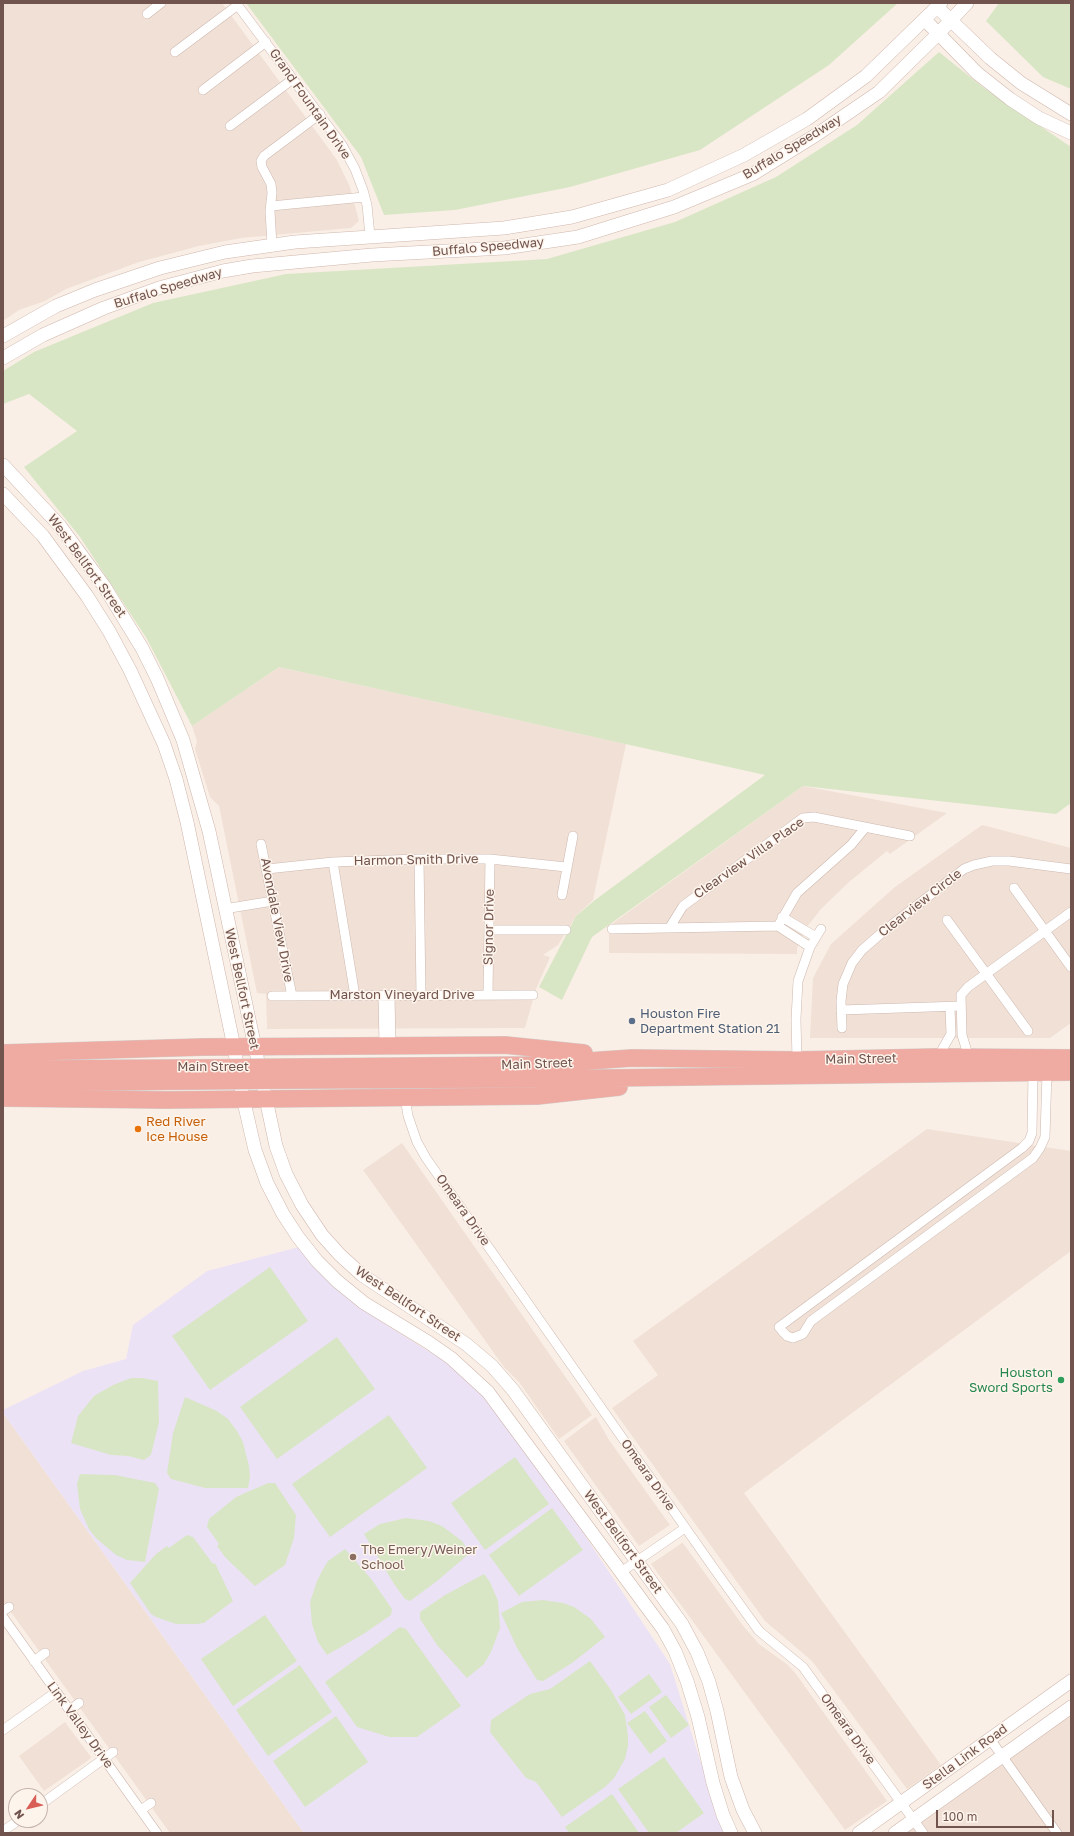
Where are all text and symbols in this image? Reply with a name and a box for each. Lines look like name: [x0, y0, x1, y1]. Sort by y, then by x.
street label: Grand Fountain Drive: [266, 46, 354, 162]
street label: Buffalo Speedway: [740, 111, 844, 183]
street label: Buffalo Speedway: [431, 234, 545, 260]
street label: Buffalo Speedway: [112, 264, 224, 312]
street label: West Bellfort Street: [44, 511, 130, 621]
street label: Clearview Villa Place: [691, 814, 807, 902]
street label: Harmon Smith Drive: [353, 851, 479, 869]
street label: Avondale View Drive: [257, 856, 297, 984]
street label: Clearview Circle: [875, 866, 965, 940]
street label: Signor Drive: [481, 889, 497, 965]
street label: West Bellfort Street: [221, 927, 263, 1051]
street label: Marston Vineyard Drive: [330, 987, 474, 1003]
place label: Houston Fire Department Station 21: [640, 1006, 780, 1037]
marker: Houston Fire Department Station 21: [627, 1016, 637, 1026]
street label: Main Street: [825, 1051, 897, 1067]
street label: Main Street: [501, 1055, 573, 1073]
street label: Main Street: [177, 1059, 249, 1075]
place label: Red River Ice House: [146, 1114, 208, 1145]
marker: Red River Ice House: [133, 1124, 143, 1134]
street label: Omeara Drive: [433, 1171, 493, 1249]
street label: West Bellfort Street: [352, 1263, 464, 1345]
place label: Houston Sword Sports: [969, 1365, 1053, 1396]
marker: Houston Sword Sports: [1056, 1375, 1066, 1385]
street label: Omeara Drive: [618, 1436, 678, 1514]
street label: West Bellfort Street: [580, 1487, 666, 1597]
place label: The Emery/Weiner School: [361, 1542, 477, 1573]
marker: The Emery/Weiner School: [348, 1552, 358, 1562]
street label: Link Valley Drive: [43, 1679, 117, 1771]
street label: Omeara Drive: [817, 1691, 879, 1767]
street label: Stella Link Road: [920, 1721, 1010, 1793]
north arrow: [8, 1788, 48, 1828]
scale bar: [938, 1802, 1056, 1828]
text: N: [11, 1807, 26, 1822]
text: 100 m: [943, 1809, 977, 1824]

